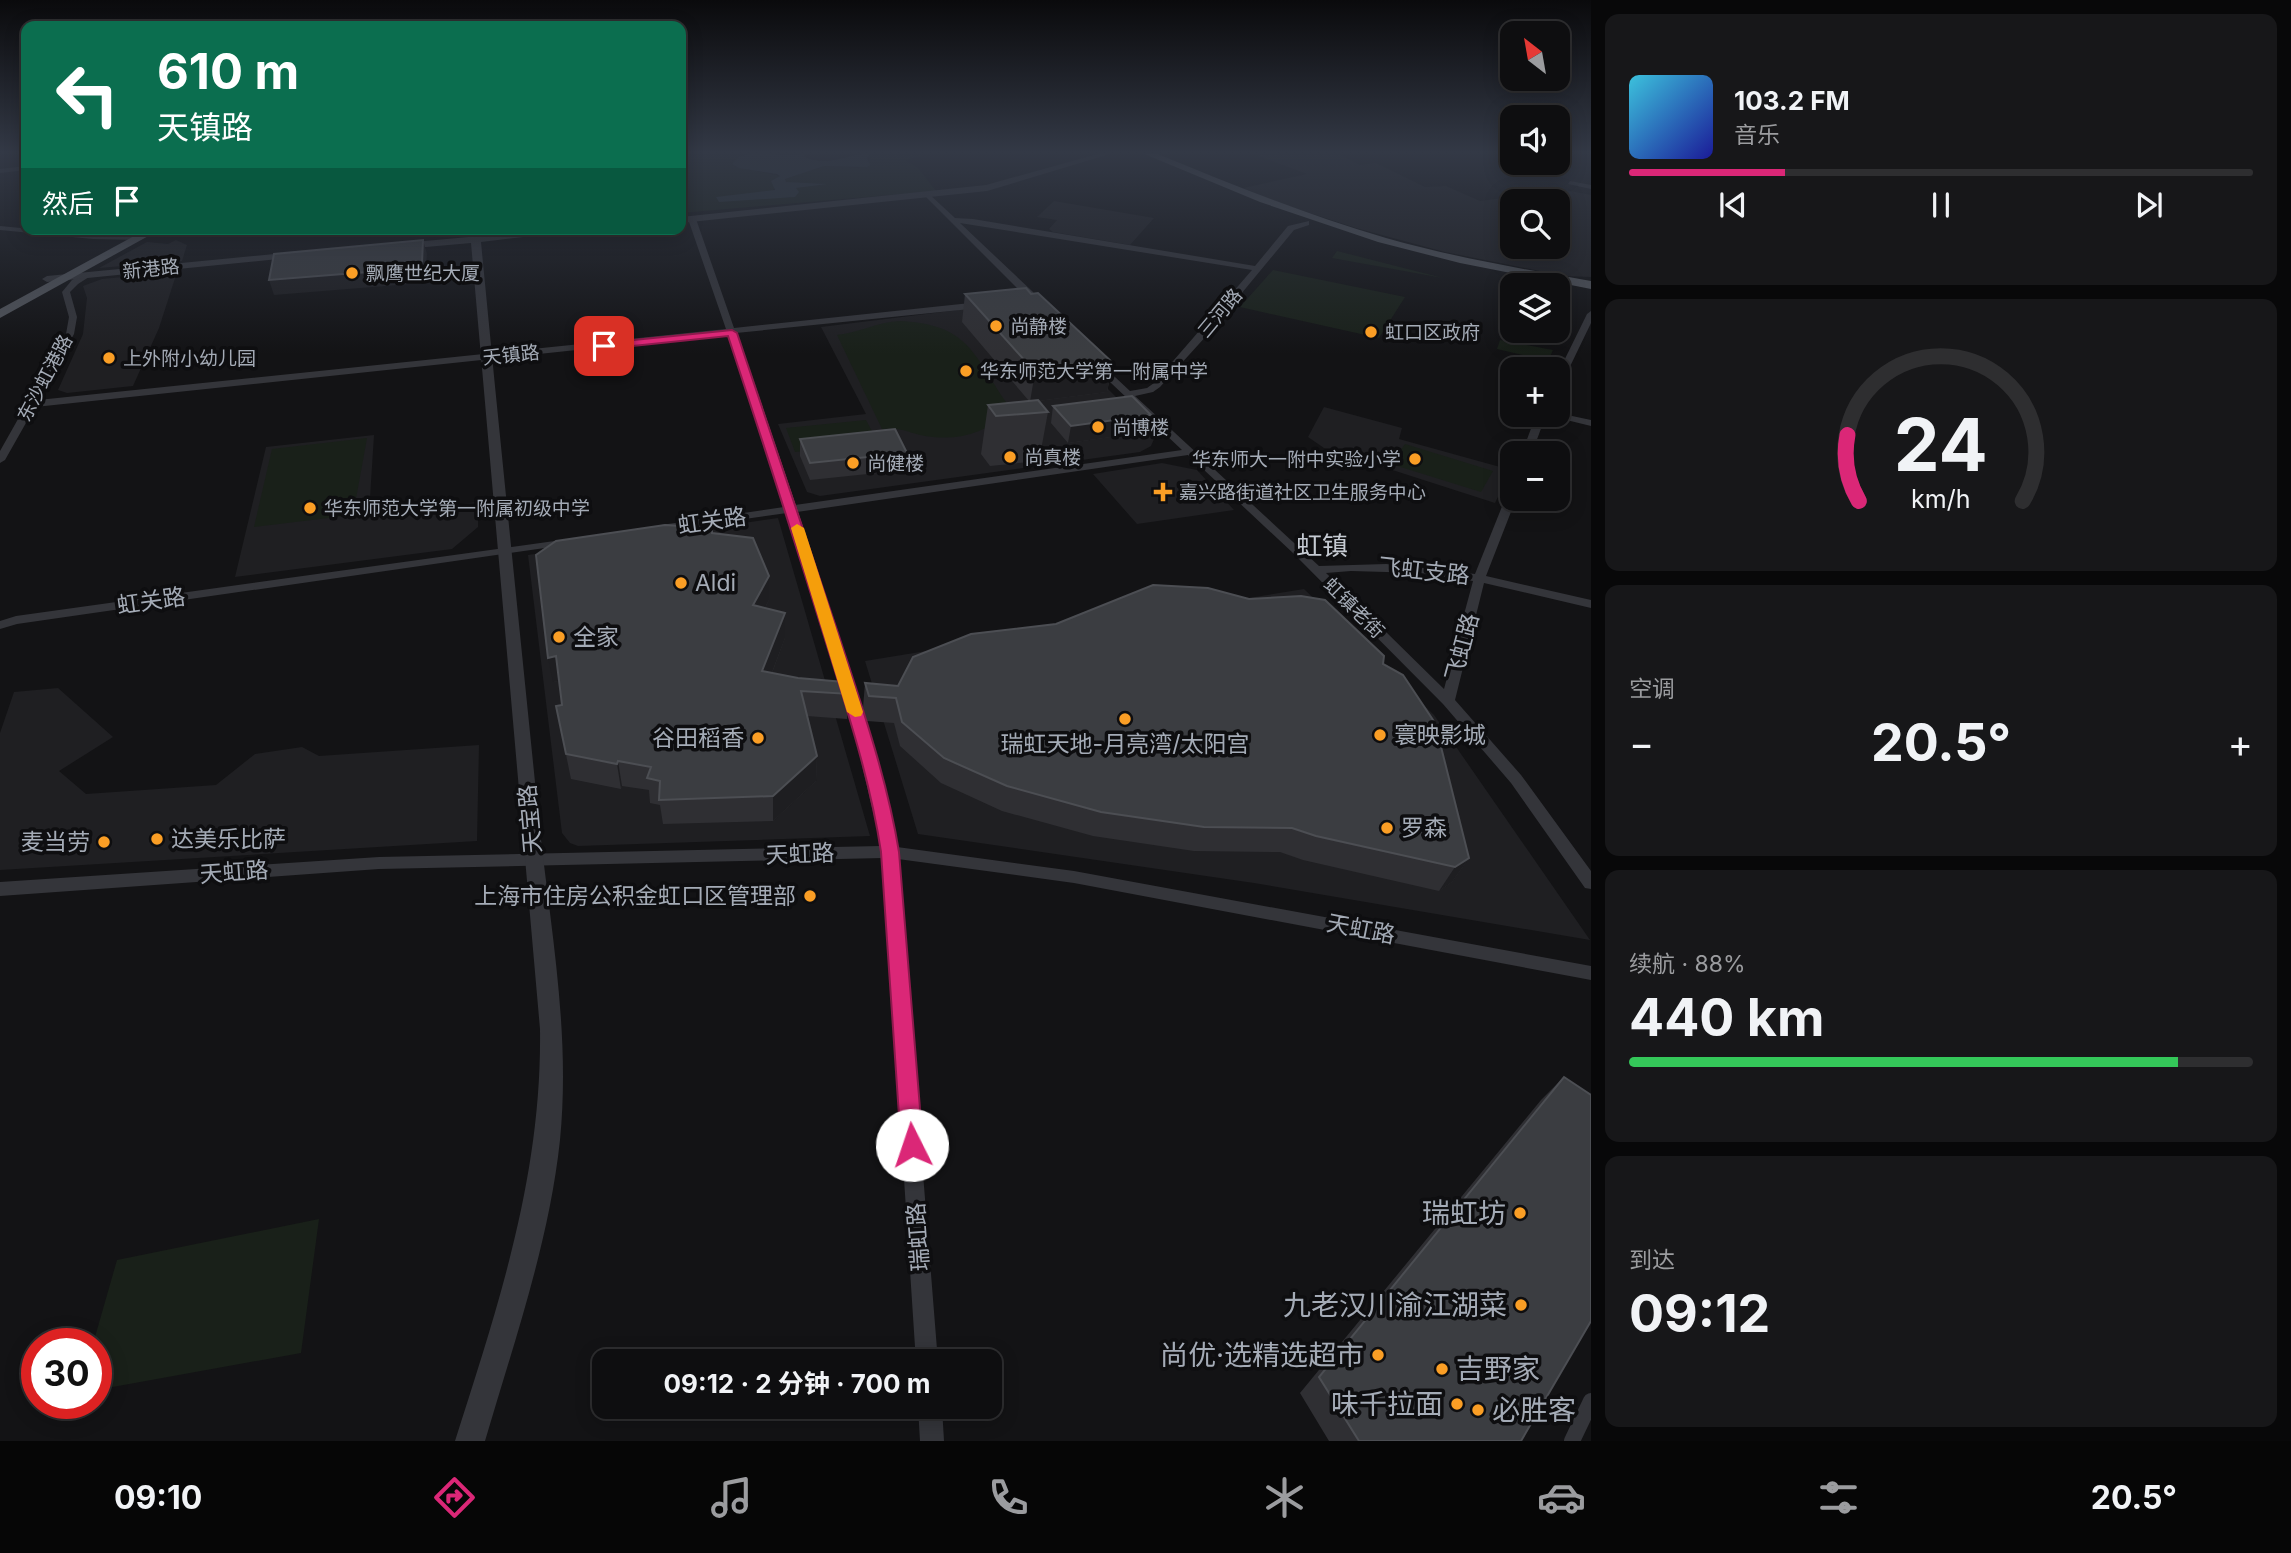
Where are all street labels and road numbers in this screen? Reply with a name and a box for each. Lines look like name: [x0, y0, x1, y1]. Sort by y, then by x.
street label: 新港路: [121, 255, 181, 283]
street label: 三河路: [1193, 284, 1247, 342]
street label: 东沙虹港路: [13, 331, 77, 425]
street label: 天镇路: [481, 341, 541, 369]
street label: 虹关路: [676, 502, 748, 540]
street label: 飞虹支路: [1377, 552, 1471, 590]
street label: 虹镇老街: [1319, 573, 1389, 643]
street label: 虹关路: [115, 582, 187, 620]
street label: 飞虹路: [1440, 610, 1484, 684]
street label: 天宝路: [513, 783, 547, 855]
street label: 天虹路: [765, 839, 835, 869]
street label: 天虹路: [199, 856, 269, 888]
street label: 天虹路: [1324, 909, 1398, 949]
street label: 瑞虹路: [902, 1202, 934, 1272]

